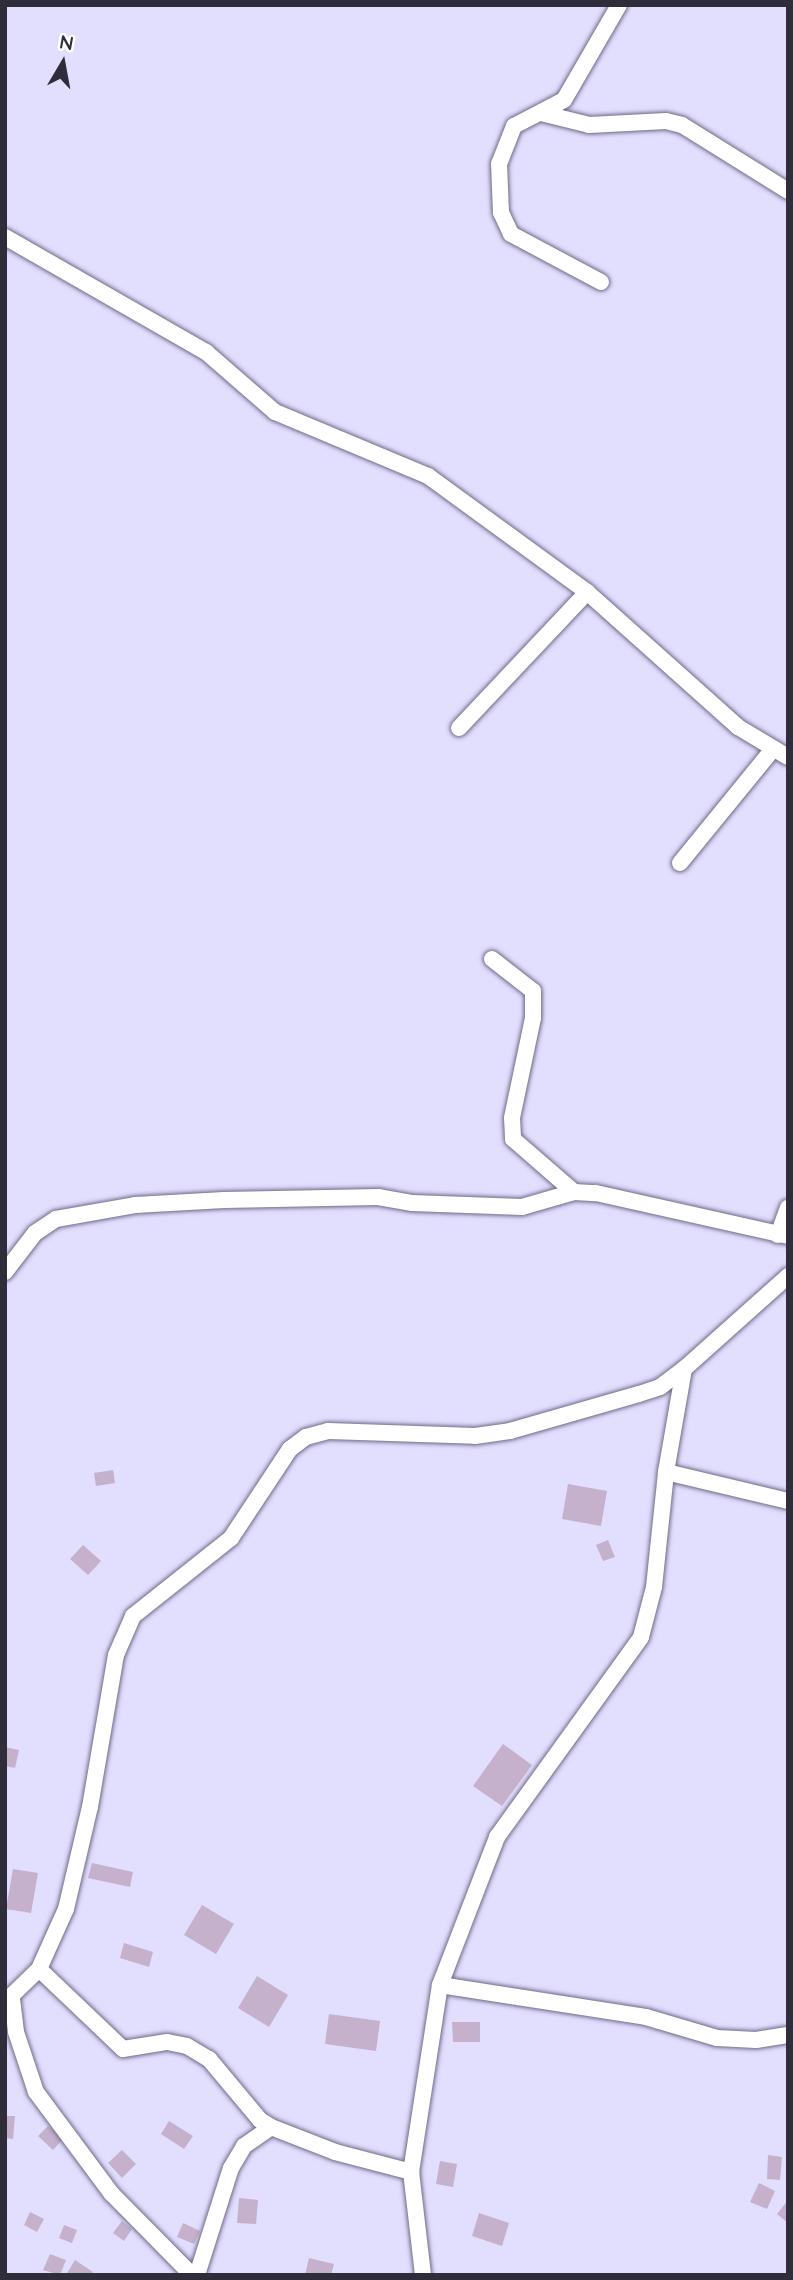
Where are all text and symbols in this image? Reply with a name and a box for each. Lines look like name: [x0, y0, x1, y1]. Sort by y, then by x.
north arrow: [28, 28, 98, 98]
text: N: [58, 29, 76, 55]

